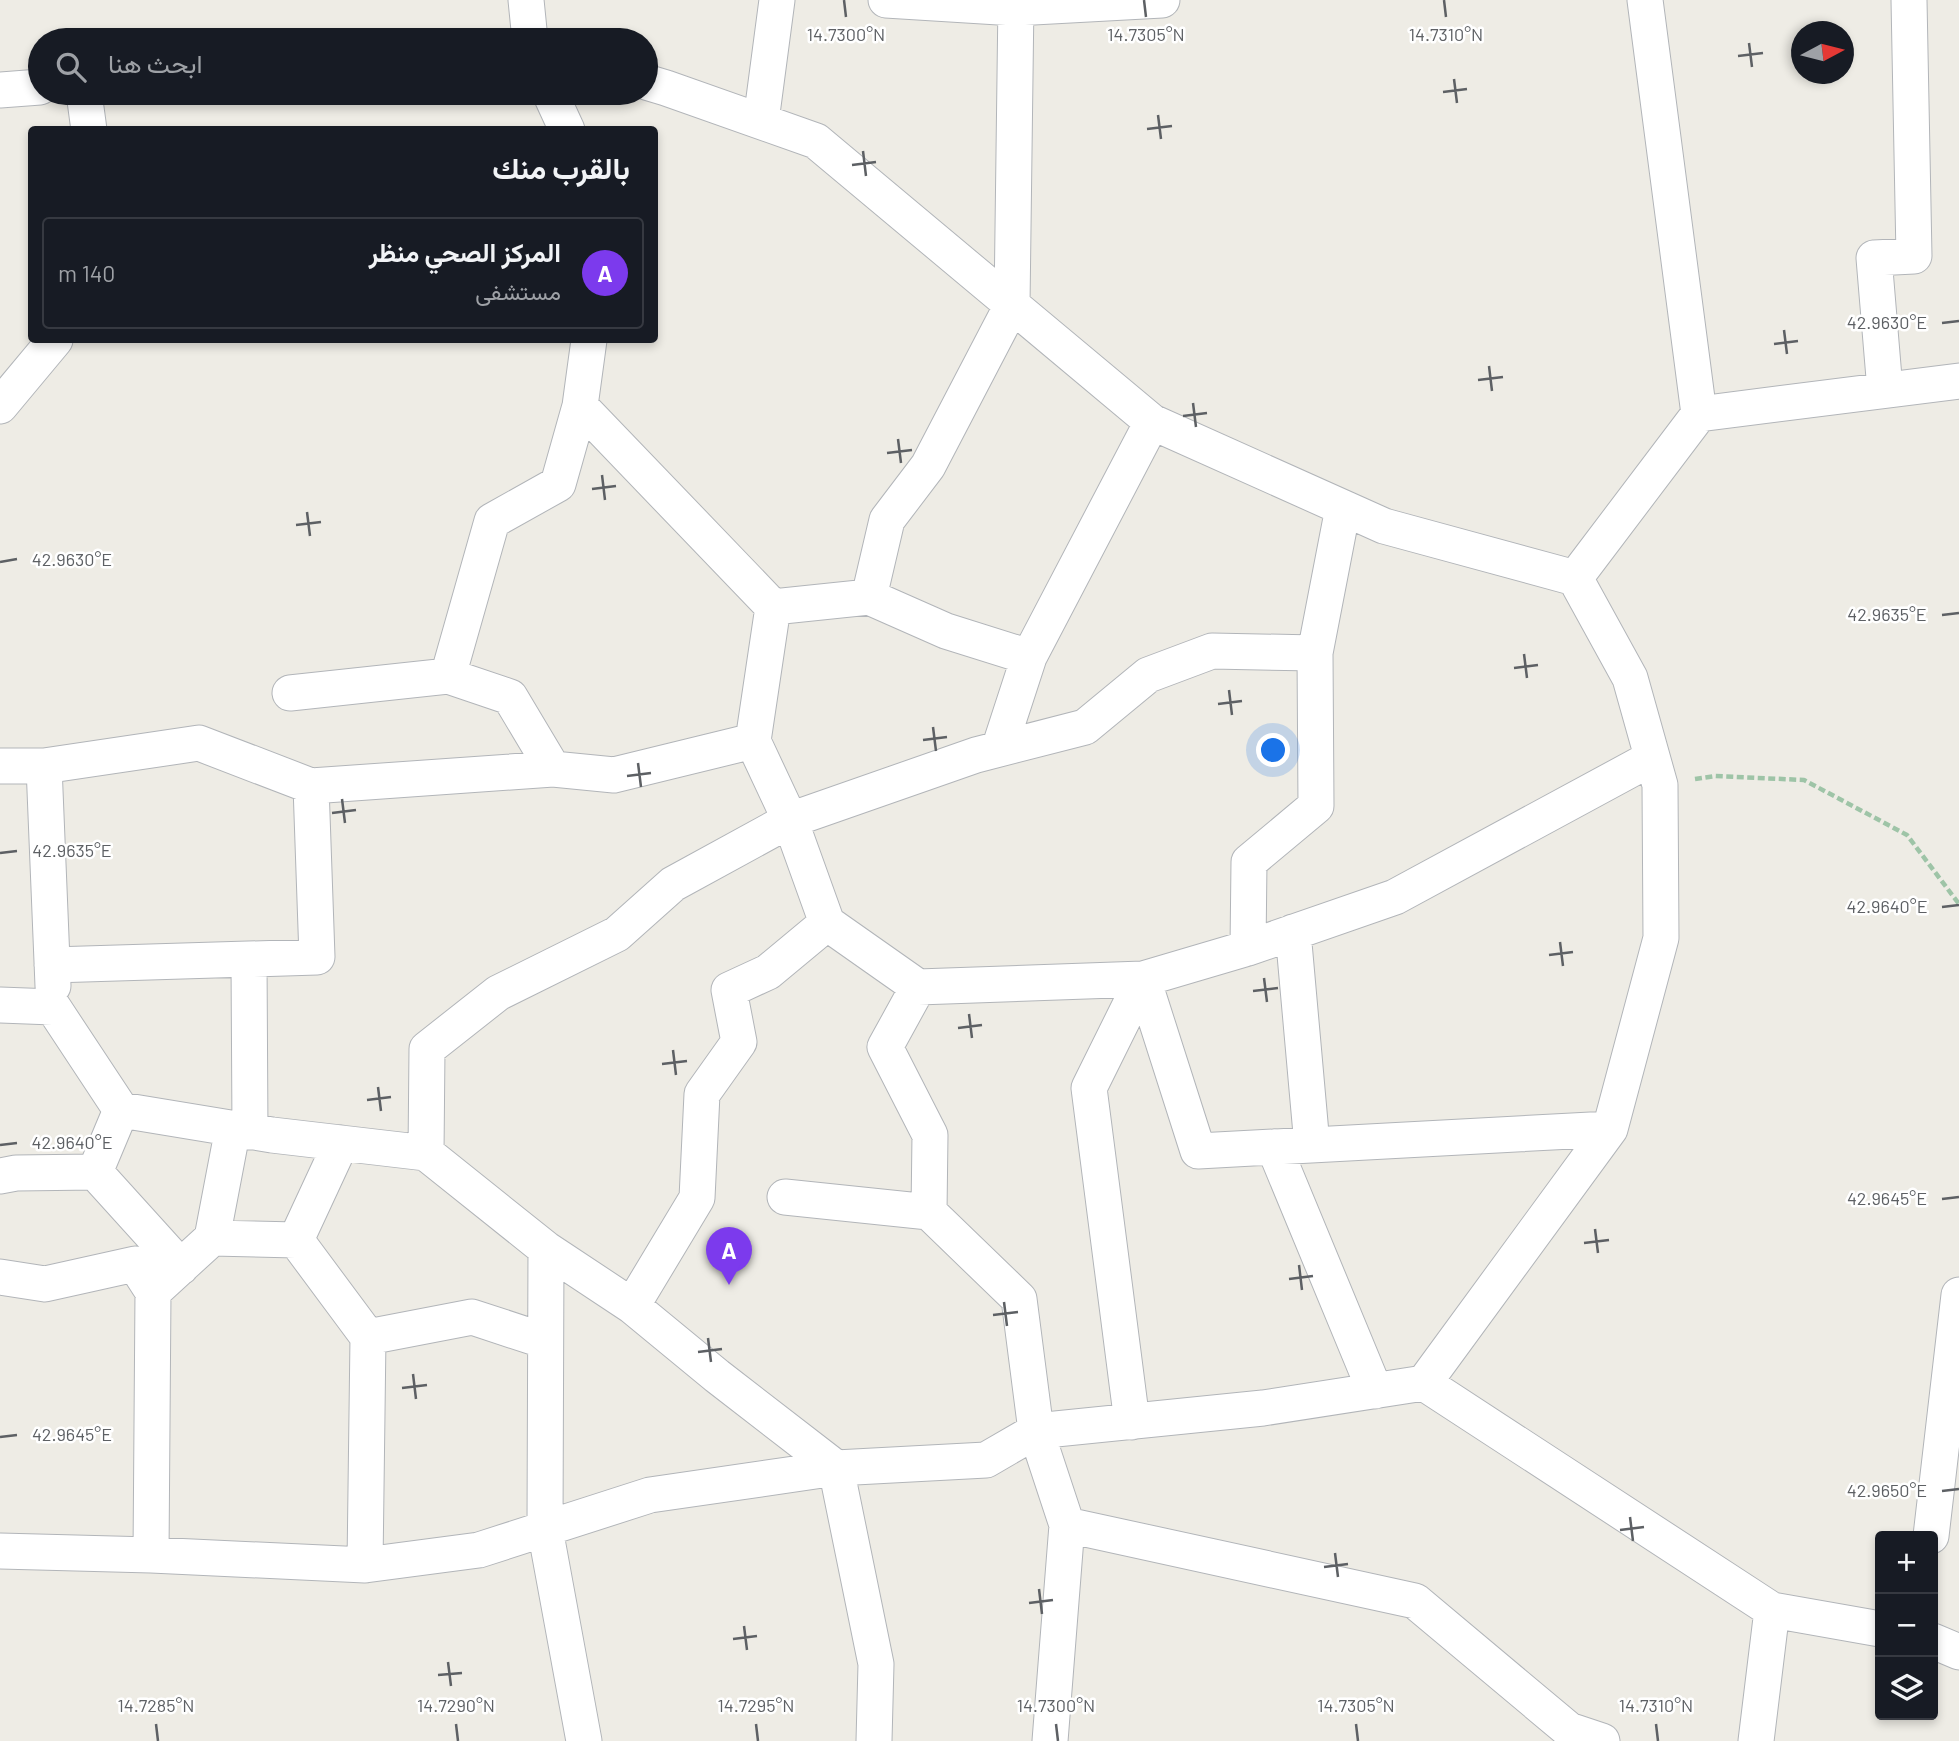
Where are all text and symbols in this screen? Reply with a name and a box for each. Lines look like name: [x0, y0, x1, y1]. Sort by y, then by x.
north arrow: [1791, 21, 1854, 84]
text: 14.7300°N: [807, 23, 885, 45]
text: 14.7305°N: [1107, 23, 1185, 45]
text: 14.7310°N: [1409, 23, 1483, 45]
search box: [28, 28, 658, 105]
text: ابحث هنا: [108, 47, 202, 78]
icon: search: [52, 48, 90, 86]
text: بالقرب منك: [492, 149, 630, 185]
text: المركز الصحي منظر: [369, 236, 561, 267]
text: 140 m: [58, 259, 115, 287]
text: A: [597, 259, 613, 287]
text: مستشفى: [475, 277, 561, 305]
text: 42.9630°E: [1847, 311, 1927, 333]
text: 42.9630°E: [32, 548, 112, 570]
text: 42.9635°E: [1847, 603, 1927, 625]
your location: [1256, 733, 1290, 767]
text: 42.9635°E: [32, 839, 112, 861]
text: 42.9640°E: [1846, 895, 1928, 917]
text: 42.9640°E: [31, 1131, 113, 1153]
text: 42.9645°E: [1847, 1187, 1927, 1209]
pin: A: [706, 1227, 752, 1285]
text: 42.9645°E: [32, 1423, 112, 1445]
text: 42.9650°E: [1847, 1479, 1927, 1501]
map controls: [1875, 1531, 1938, 1720]
button: +: [1875, 1531, 1938, 1594]
button: −: [1875, 1594, 1938, 1657]
button: layers: [1875, 1657, 1938, 1720]
text: 14.7285°N: [117, 1694, 195, 1716]
text: 14.7290°N: [417, 1694, 495, 1716]
text: 14.7295°N: [717, 1694, 795, 1716]
text: 14.7300°N: [1017, 1694, 1095, 1716]
text: 14.7305°N: [1317, 1694, 1395, 1716]
text: 14.7310°N: [1619, 1694, 1693, 1716]

